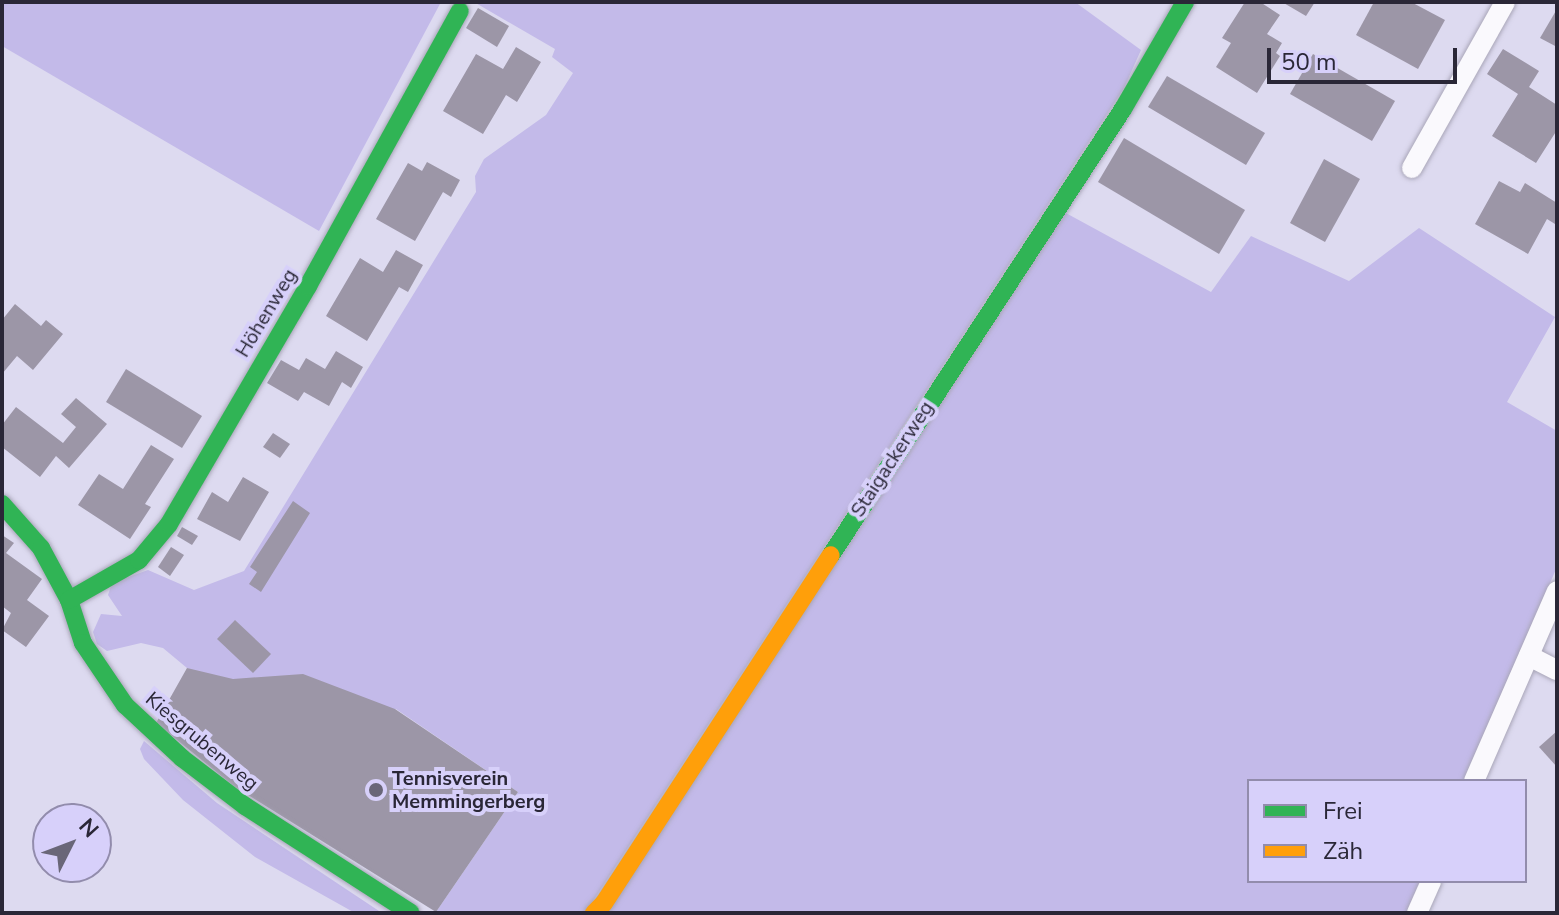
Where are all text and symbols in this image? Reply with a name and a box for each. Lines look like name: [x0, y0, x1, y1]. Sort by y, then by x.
scale bar: [1271, 32, 1461, 82]
text: 50 m: [1281, 46, 1337, 78]
street label: Höhenweg: [230, 265, 302, 361]
street label: Staigackerweg: [846, 397, 938, 521]
street label: Kiesgrubenweg: [141, 687, 263, 795]
place label: Tennisverein Memmingerberg: [392, 766, 545, 813]
legend: [1247, 779, 1527, 883]
marker: Tennisverein Memmingerberg: [367, 781, 385, 799]
text: Frei: [1323, 795, 1363, 827]
north arrow: [32, 803, 112, 883]
text: N: [72, 812, 105, 844]
text: Zäh: [1323, 835, 1363, 867]

